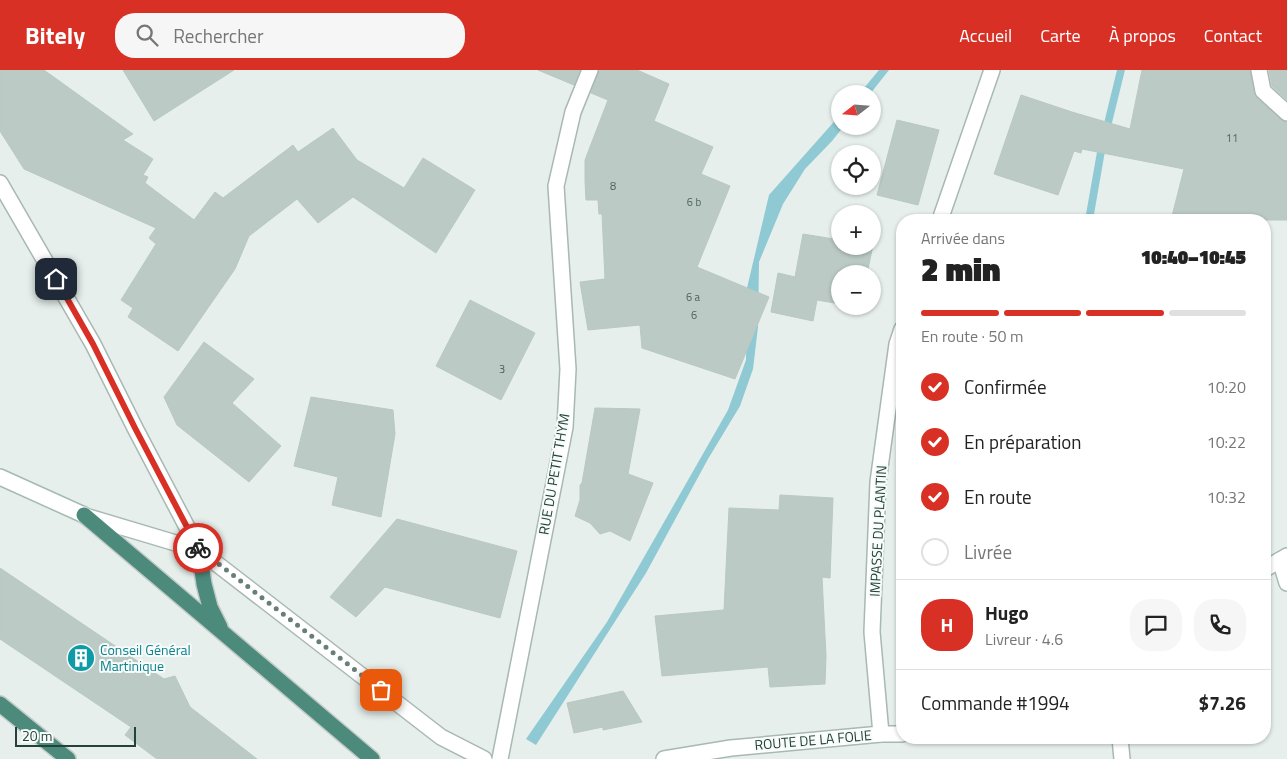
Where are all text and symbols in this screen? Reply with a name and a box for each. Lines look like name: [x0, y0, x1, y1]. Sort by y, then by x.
search box: [115, 13, 465, 58]
text: Bitely: [25, 17, 85, 53]
icon: search: [133, 21, 161, 49]
text: Rechercher: [173, 21, 264, 50]
text: Accueil: [959, 22, 1012, 49]
text: Carte: [1040, 22, 1081, 49]
text: À propos: [1109, 22, 1176, 49]
text: Contact: [1204, 22, 1262, 49]
north arrow: [831, 85, 881, 135]
map controls: [831, 85, 881, 315]
house number: 11: [1226, 130, 1238, 146]
button: locate: [831, 145, 881, 195]
house number: 8: [610, 178, 616, 194]
house number: 6 b: [687, 194, 701, 210]
button: +: [831, 205, 881, 255]
text: Arrivée dans: [921, 226, 1005, 250]
text: 10:40–10:45: [1141, 242, 1246, 271]
text: 2 min: [921, 245, 1001, 293]
pin: [35, 258, 77, 300]
icon: home: [42, 265, 70, 293]
button: −: [831, 265, 881, 315]
house number: 6 a: [686, 289, 701, 305]
house number: 6: [691, 307, 697, 323]
text: En route · 50 m: [921, 324, 1023, 348]
house number: 3: [499, 361, 505, 377]
text: Confirmée: [964, 372, 1046, 401]
icon: check: [921, 373, 949, 401]
text: 10:20: [1207, 375, 1246, 399]
street label: RUE DU PETIT THYM: [532, 412, 575, 536]
text: En préparation: [964, 427, 1082, 456]
icon: check: [921, 428, 949, 456]
text: 10:22: [1207, 430, 1246, 454]
street label: IMPASSE DU PLANTIN: [864, 465, 891, 597]
text: En route: [964, 482, 1032, 511]
icon: check: [921, 483, 949, 511]
text: 10:32: [1207, 485, 1246, 509]
courier: [173, 523, 223, 573]
icon: bike: [184, 534, 212, 562]
text: Livrée: [964, 537, 1012, 566]
text: Hugo: [985, 598, 1029, 627]
button: chat: [1130, 599, 1182, 651]
button: phone: [1194, 599, 1246, 651]
text: H: [941, 610, 953, 639]
text: Livreur · 4.6: [985, 627, 1063, 651]
place label: Conseil Général Martinique: [100, 639, 191, 676]
building icon: Conseil Général Martinique: [66, 643, 96, 673]
pin: [360, 669, 402, 711]
icon: bag: [367, 676, 395, 704]
text: Commande #1994: [921, 688, 1070, 717]
text: $7.26: [1199, 688, 1246, 717]
scale bar: [15, 724, 136, 747]
street label: ROUTE DE LA FOLIE: [754, 724, 873, 755]
text: 20 m: [22, 725, 52, 746]

